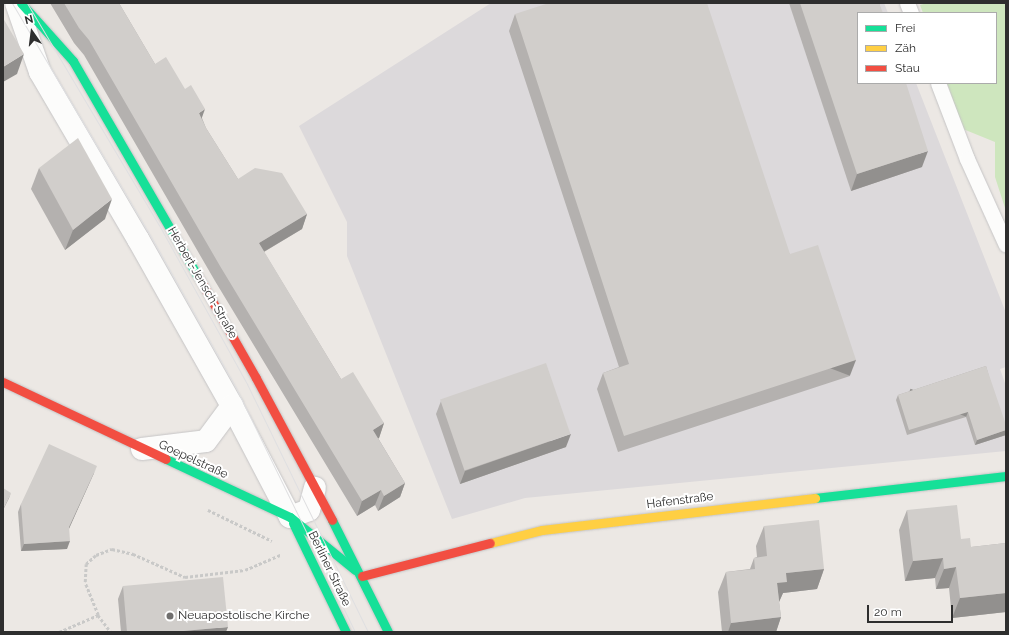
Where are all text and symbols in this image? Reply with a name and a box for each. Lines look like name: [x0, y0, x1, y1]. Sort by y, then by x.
north arrow: [12, 12, 52, 52]
legend: [857, 12, 997, 84]
text: N: [23, 13, 35, 27]
text: Frei: [895, 21, 915, 35]
text: Zäh: [895, 41, 916, 55]
text: Stau: [895, 61, 920, 75]
street label: Herbert-Jensch-Straße: [164, 224, 240, 342]
street label: Goepelstraße: [156, 438, 230, 482]
street label: Hafenstraße: [646, 490, 714, 512]
street label: Berliner Straße: [305, 529, 353, 609]
scale bar: [869, 597, 955, 623]
text: 20 m: [874, 605, 902, 619]
place label: Neuapostolische Kirche: [178, 609, 310, 623]
marker: Neuapostolische Kirche: [165, 611, 175, 621]

